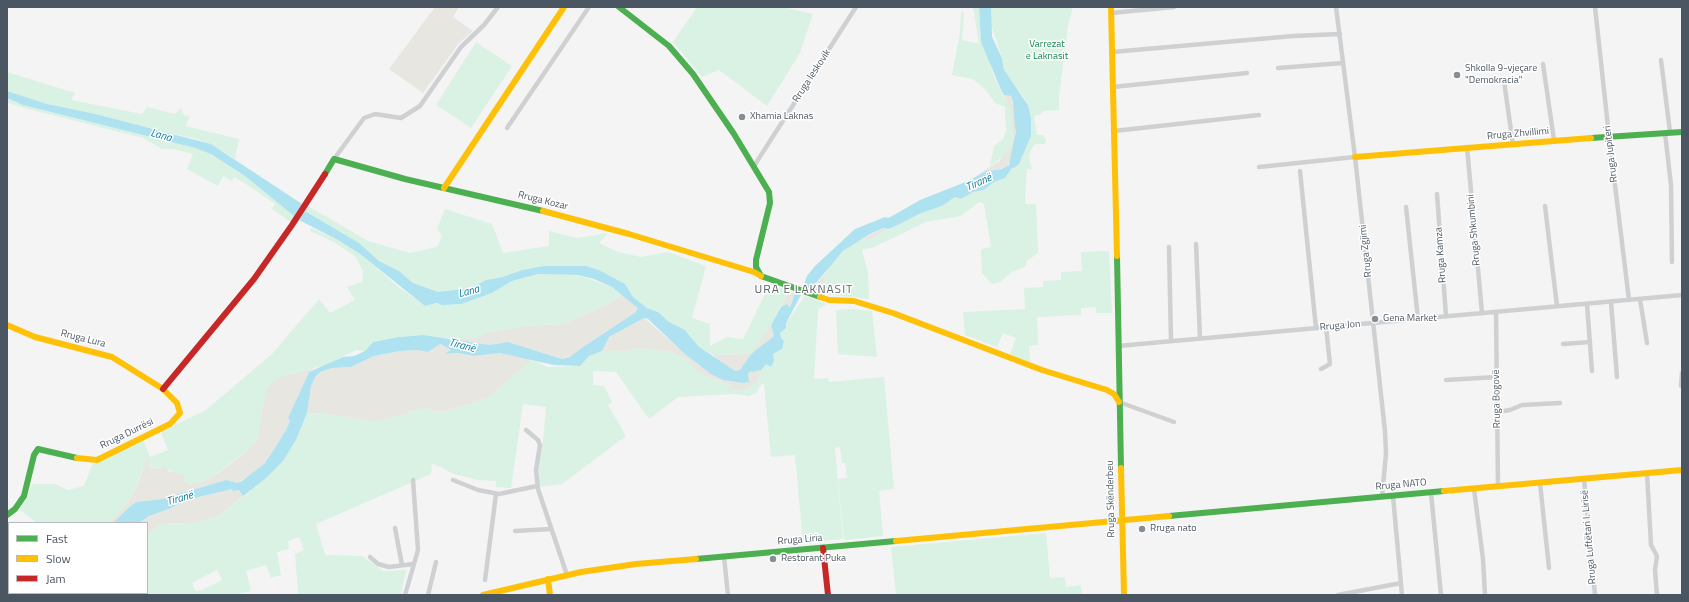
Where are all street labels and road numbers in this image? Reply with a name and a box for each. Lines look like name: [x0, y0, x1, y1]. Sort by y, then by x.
street label: Rruga leskovik: [790, 47, 834, 105]
street label: Rruga Zhvillimi: [1486, 125, 1550, 143]
street label: Rruga Jupiteri: [1602, 125, 1620, 183]
street label: Rruga Kozar: [517, 189, 569, 213]
street label: Rruga Shkumbini: [1465, 194, 1483, 266]
street label: Rruga Zgjimi: [1357, 224, 1375, 278]
street label: Rruga Kamza: [1433, 227, 1449, 283]
street label: Rruga Jon: [1319, 318, 1361, 334]
street label: Rruga Lura: [59, 328, 107, 350]
street label: Rruga Bogovë: [1490, 369, 1504, 429]
street label: Rruga Durrësi: [98, 416, 156, 452]
street label: Rruga Skënderbeu: [1104, 460, 1118, 538]
street label: Rruga NATO: [1375, 477, 1427, 493]
street label: Rruga Luftëtari I. Lirisë: [1579, 489, 1599, 585]
street label: Rruga Liria: [777, 532, 823, 548]

